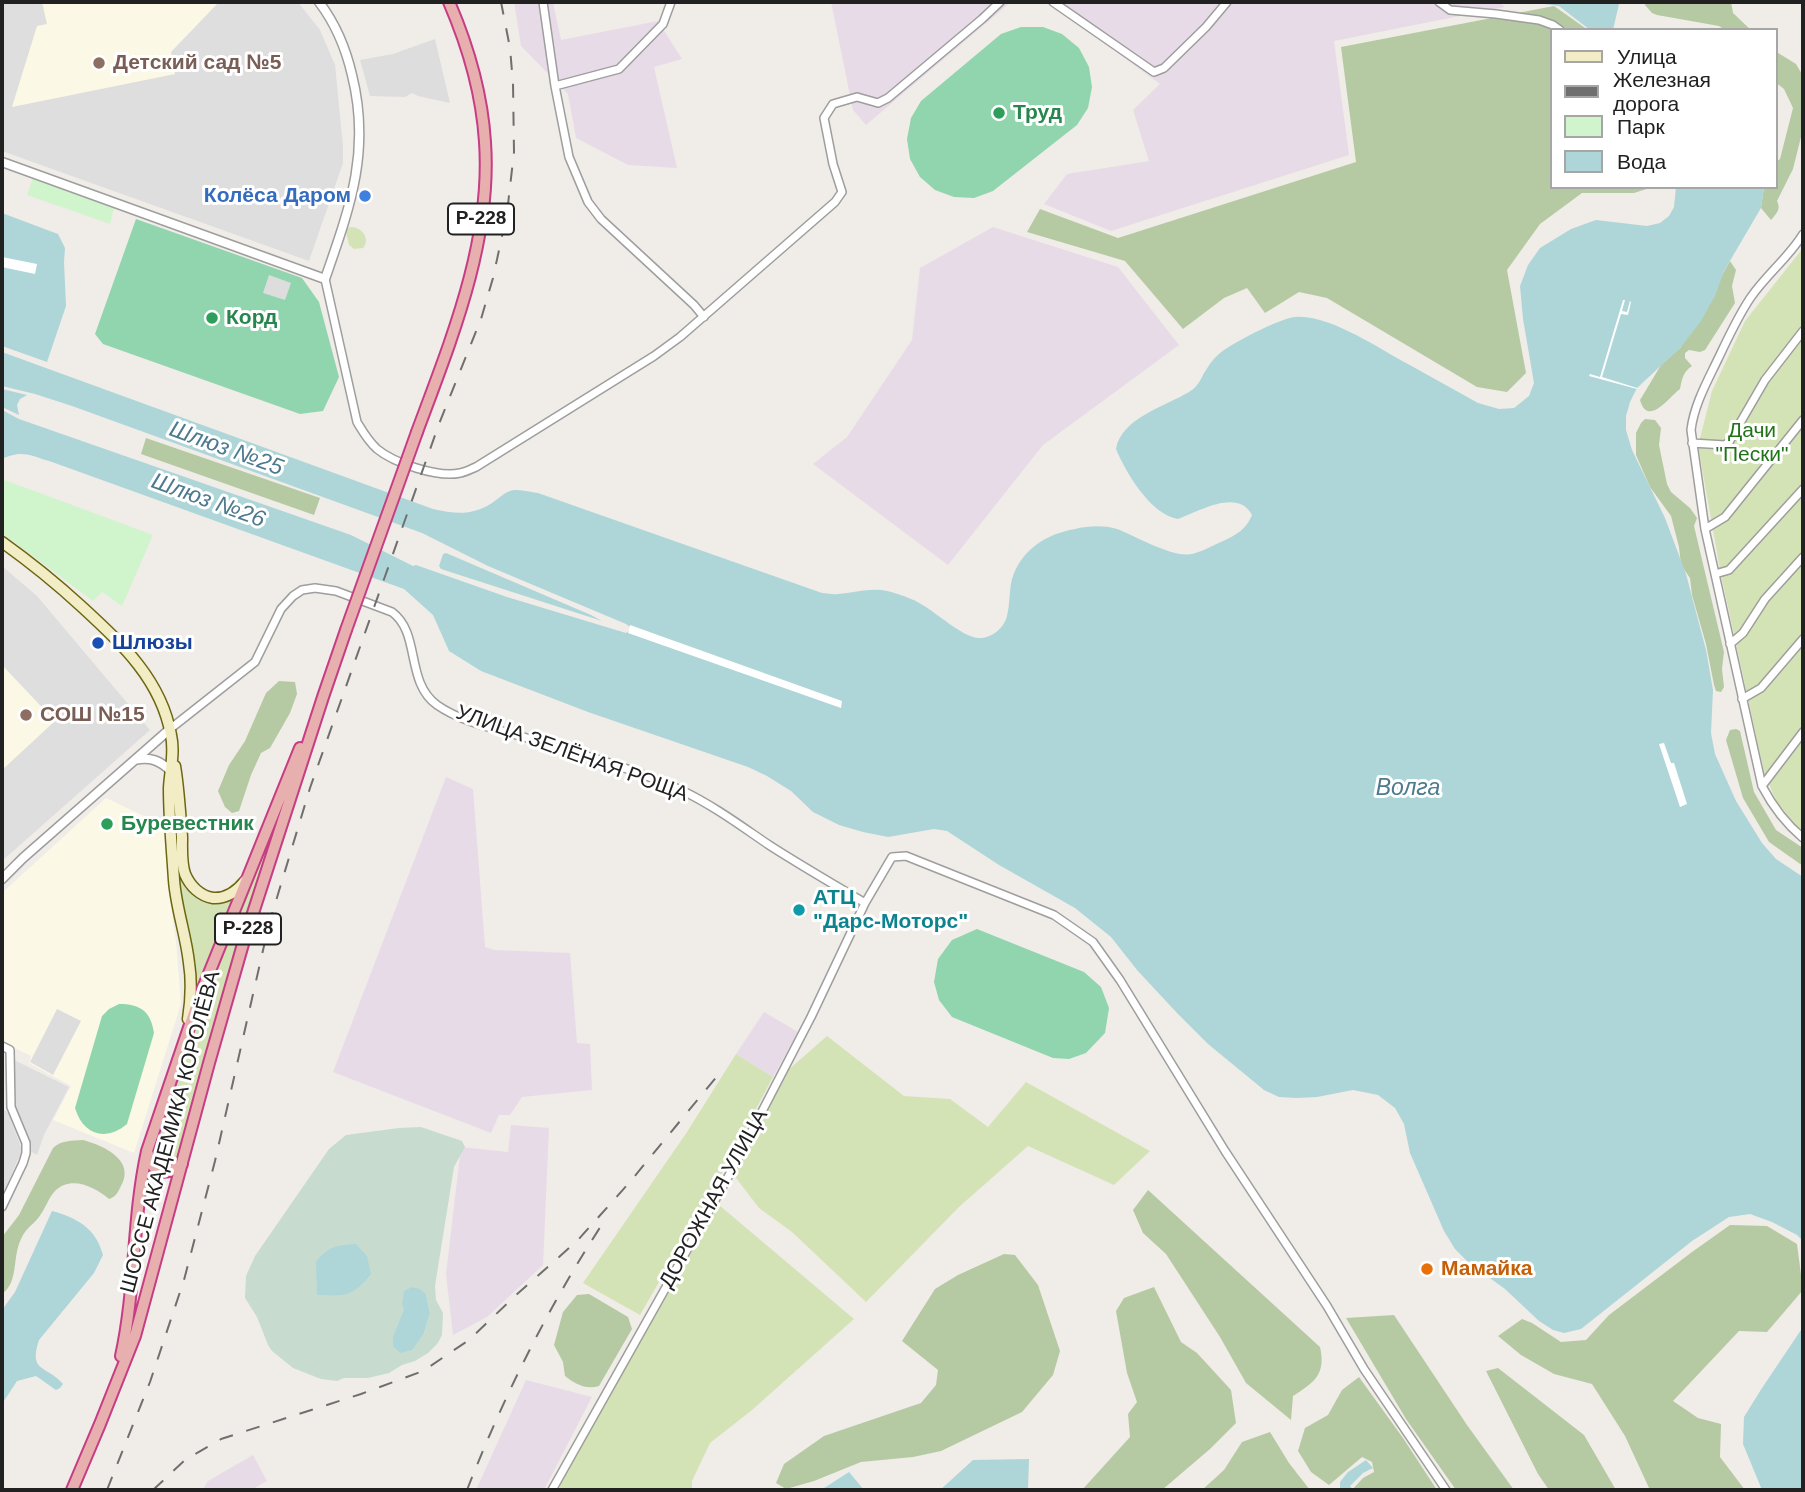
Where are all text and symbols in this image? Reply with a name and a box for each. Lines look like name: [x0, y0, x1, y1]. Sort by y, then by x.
legend: [1549, 28, 1777, 189]
text: Улица: [1617, 45, 1677, 68]
place label: Детский сад №5: [113, 50, 281, 76]
marker: Детский сад №5: [91, 55, 107, 71]
text: Железная дорога: [1613, 68, 1711, 115]
place label: Труд: [1013, 100, 1062, 126]
marker: Труд: [991, 105, 1007, 121]
text: Парк: [1617, 115, 1665, 138]
text: Вода: [1617, 150, 1666, 173]
place label: Колёса Даром: [204, 183, 351, 209]
marker: Колёса Даром: [357, 188, 373, 204]
road number: Р-228: [448, 204, 514, 234]
place label: Корд: [226, 305, 277, 331]
marker: Корд: [204, 310, 220, 326]
water label: Шлюз №25: [165, 416, 287, 482]
park label: Дачи "Пески": [1715, 418, 1789, 468]
water label: Шлюз №26: [147, 468, 269, 534]
place label: Шлюзы: [112, 630, 193, 656]
marker: Шлюзы: [90, 635, 106, 651]
street label: УЛИЦА ЗЕЛЁНАЯ РОЩА: [453, 700, 691, 808]
place label: СОШ №15: [40, 702, 145, 728]
marker: СОШ №15: [18, 707, 34, 723]
water label: Волга: [1376, 775, 1440, 803]
place label: Буревестник: [121, 811, 254, 837]
marker: Буревестник: [99, 816, 115, 832]
place label: АТЦ "Дарс-Моторс": [813, 885, 968, 935]
marker: АТЦ "Дарс-Моторс": [791, 902, 807, 918]
road number: Р-228: [215, 914, 281, 945]
street label: ШОССЕ АКАДЕМИКА КОРОЛЁВА: [116, 968, 226, 1296]
street label: ДОРОЖНАЯ УЛИЦА: [654, 1105, 774, 1293]
place label: Мамайка: [1441, 1256, 1532, 1282]
marker: Мамайка: [1419, 1261, 1435, 1277]

